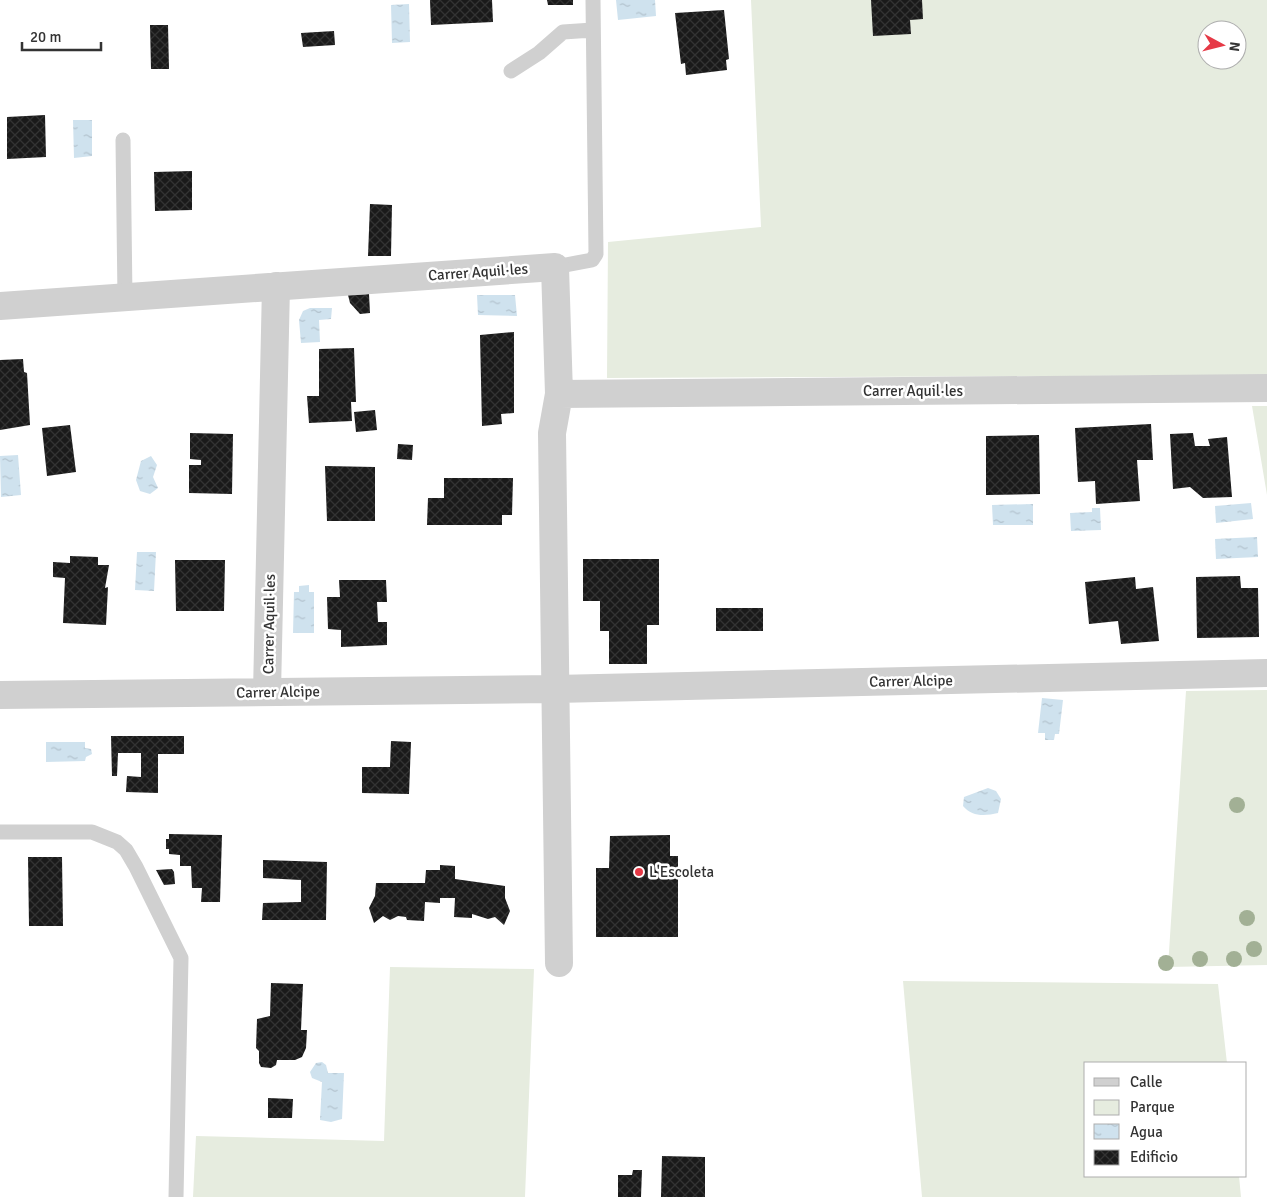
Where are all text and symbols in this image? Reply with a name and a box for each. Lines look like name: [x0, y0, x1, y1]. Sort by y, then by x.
scale bar: [22, 20, 101, 52]
north arrow: [1197, 20, 1247, 70]
text: 20 m: [30, 28, 61, 46]
text: N: [1225, 41, 1243, 52]
street label: Carrer Aquil·les: [427, 259, 529, 284]
street label: Carrer Aquil·les: [863, 382, 964, 400]
street label: Carrer Aquil·les: [259, 573, 279, 674]
street label: Carrer Alcipe: [869, 671, 953, 691]
street label: Carrer Alcipe: [236, 682, 320, 702]
place label: L'Escoleta: [649, 863, 714, 881]
marker: L'Escoleta: [633, 866, 645, 878]
legend: [1084, 1062, 1247, 1177]
text: Calle: [1130, 1073, 1163, 1091]
text: Parque: [1130, 1098, 1175, 1116]
text: Agua: [1130, 1123, 1163, 1141]
text: Edificio: [1130, 1148, 1178, 1166]

